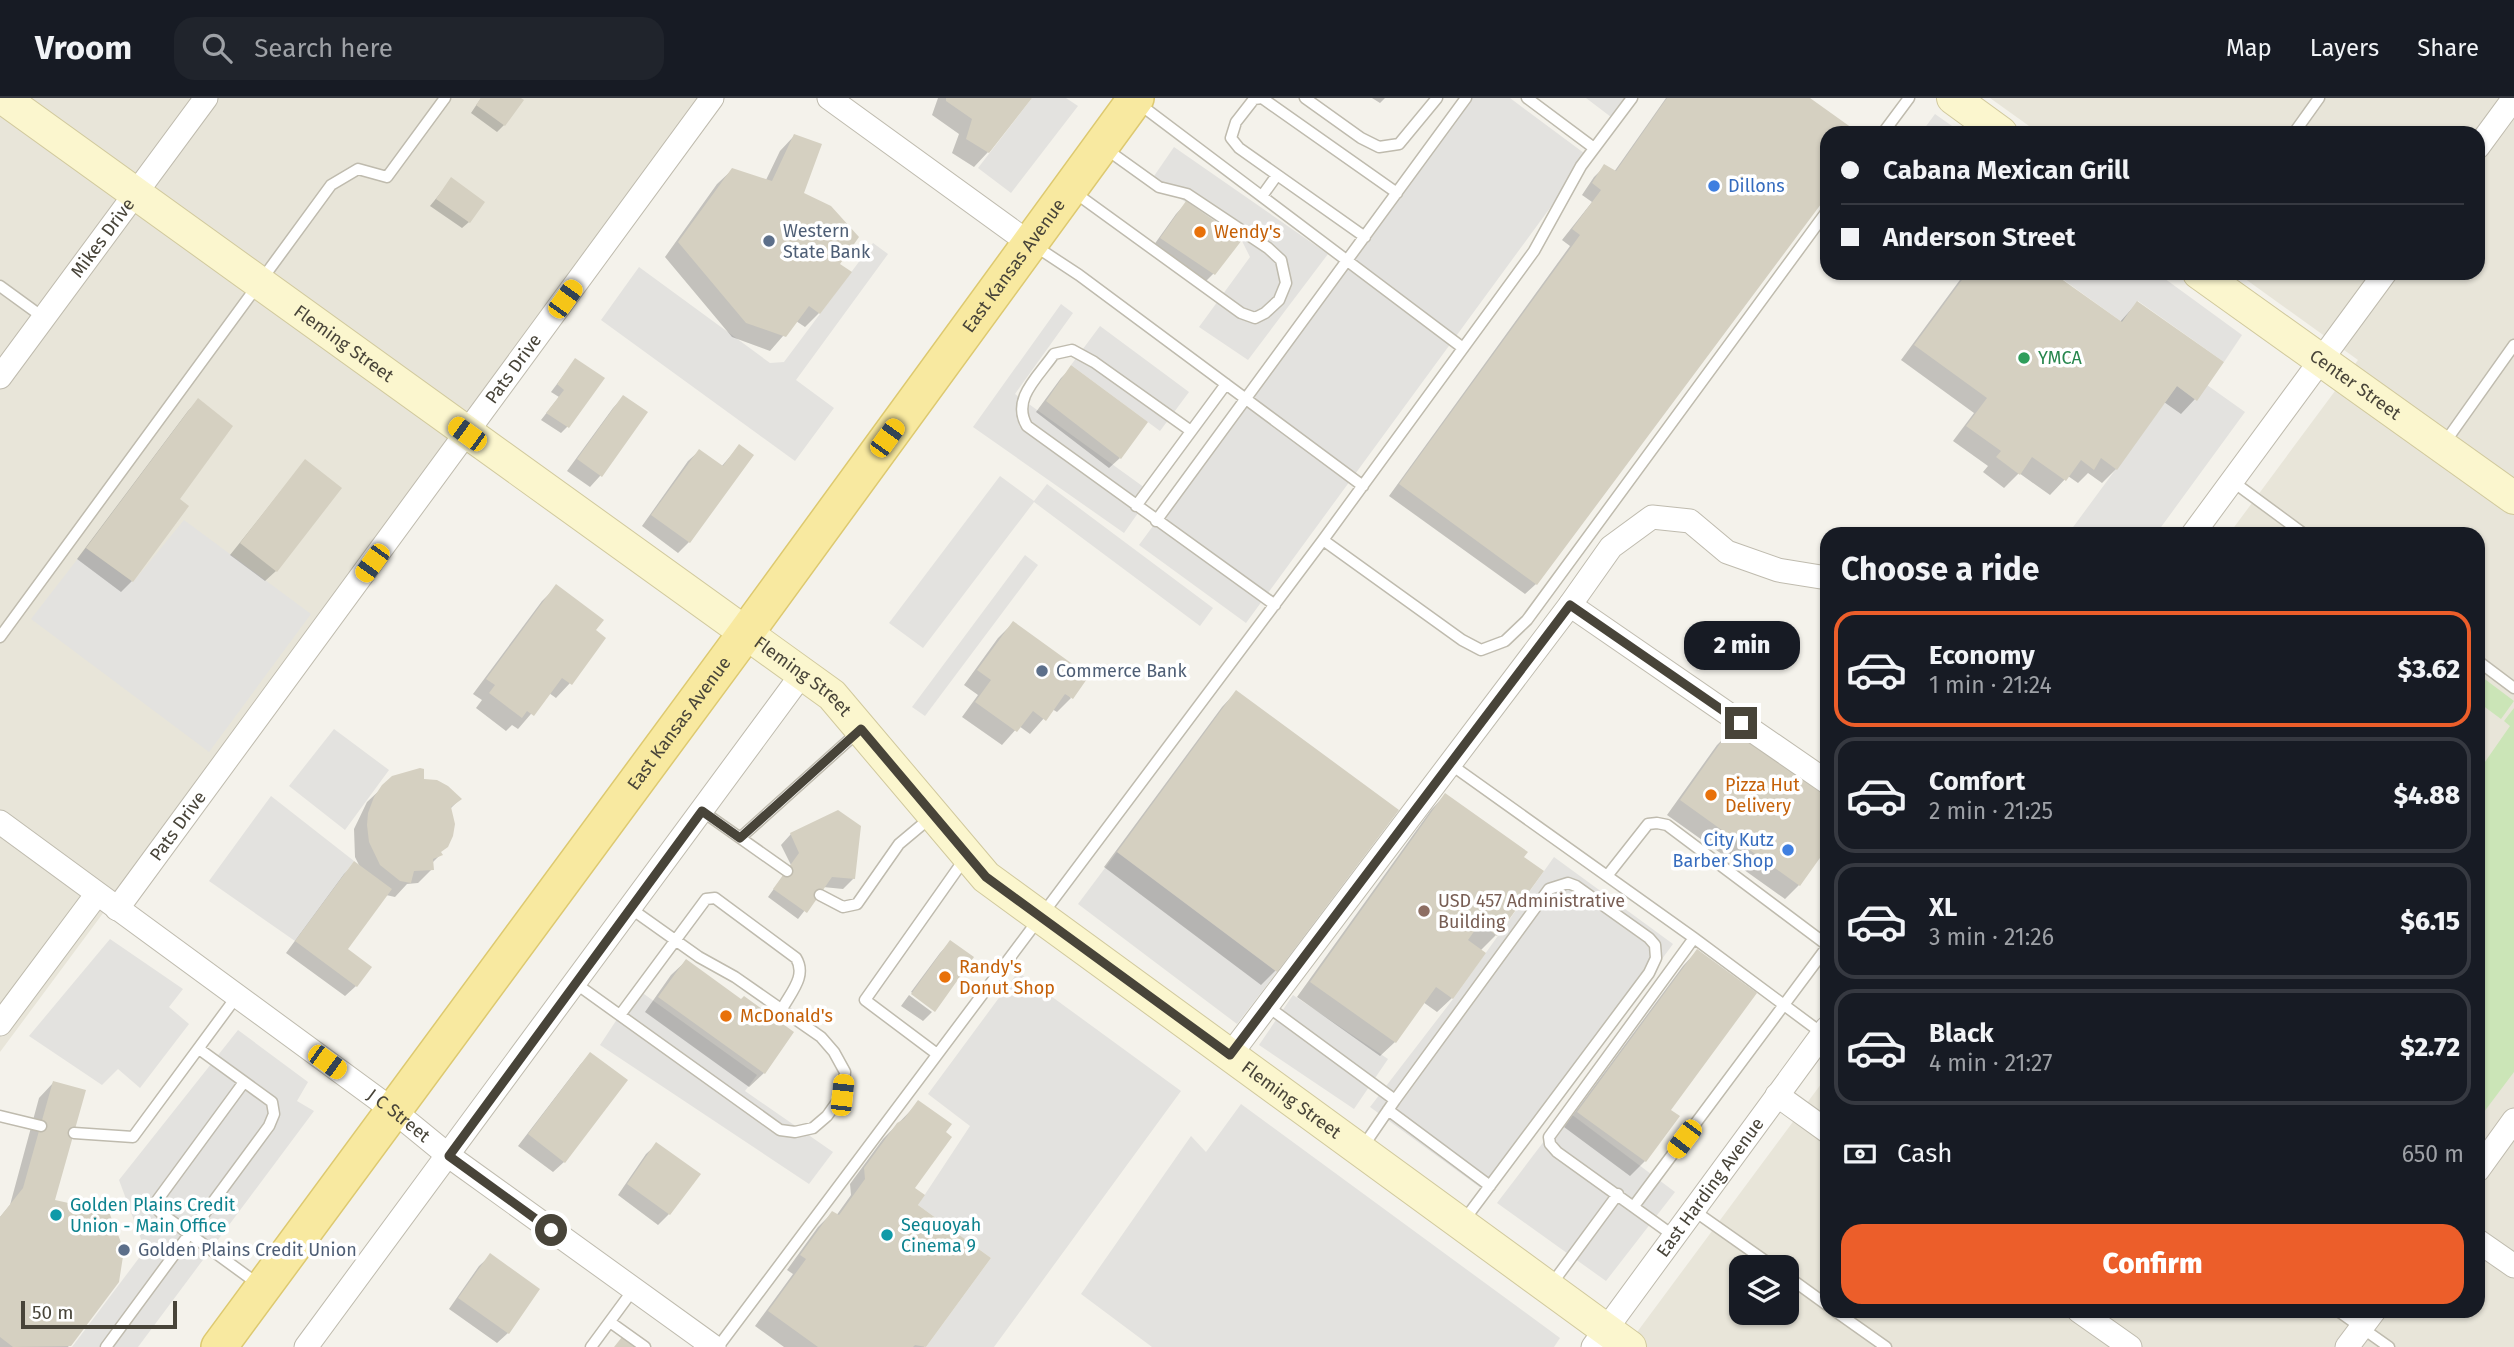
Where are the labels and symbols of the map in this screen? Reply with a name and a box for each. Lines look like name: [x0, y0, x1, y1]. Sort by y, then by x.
place label: Dillons: [1728, 175, 1785, 197]
marker: Dillons: [1706, 178, 1722, 194]
street label: Mikes Drive: [66, 194, 139, 282]
street label: East Kansas Avenue: [958, 194, 1070, 337]
place label: Western State Bank: [783, 220, 871, 263]
place label: Wendy's: [1214, 221, 1281, 243]
marker: Wendy's: [1192, 224, 1208, 240]
marker: Western State Bank: [761, 233, 777, 249]
car: [545, 276, 586, 322]
street label: Fleming Street: [290, 300, 398, 387]
street label: Pats Drive: [480, 330, 546, 408]
street label: Center Street: [2305, 345, 2405, 425]
place label: YMCA: [2038, 347, 2083, 369]
marker: YMCA: [2016, 350, 2032, 366]
car: [444, 413, 491, 455]
car: [867, 415, 908, 461]
car: [352, 540, 393, 586]
callout: 2 min: [1683, 622, 1799, 670]
street label: Fleming Street: [750, 631, 856, 721]
street label: East Kansas Avenue: [623, 652, 736, 794]
place label: Commerce Bank: [1056, 660, 1187, 682]
marker: Commerce Bank: [1034, 663, 1050, 679]
route end: [1725, 707, 1757, 739]
place label: Pizza Hut Delivery: [1725, 774, 1800, 817]
street label: Pats Drive: [145, 787, 211, 865]
marker: Pizza Hut Delivery: [1703, 787, 1719, 803]
place label: City Kutz Barber Shop: [1673, 829, 1774, 872]
marker: City Kutz Barber Shop: [1780, 842, 1796, 858]
place label: USD 457 Administrative Building: [1438, 890, 1625, 933]
marker: USD 457 Administrative Building: [1416, 903, 1432, 919]
place label: Randy's Donut Shop: [959, 956, 1055, 999]
marker: Randy's Donut Shop: [937, 969, 953, 985]
place label: McDonald's: [740, 1005, 833, 1027]
marker: McDonald's: [718, 1008, 734, 1024]
car: [304, 1041, 351, 1083]
street label: Fleming Street: [1237, 1056, 1346, 1144]
car: [830, 1073, 855, 1117]
street label: J C Street: [363, 1084, 435, 1147]
street label: East Harding Avenue: [1652, 1113, 1769, 1261]
car: [1663, 1116, 1706, 1162]
place label: Golden Plains Credit Union - Main Office: [70, 1194, 236, 1237]
marker: Golden Plains Credit Union - Main Office: [48, 1207, 64, 1223]
route start: [535, 1214, 567, 1246]
place label: Sequoyah Cinema 9: [901, 1214, 981, 1257]
marker: Sequoyah Cinema 9: [879, 1227, 895, 1243]
place label: Golden Plains Credit Union: [138, 1239, 357, 1261]
marker: Golden Plains Credit Union: [116, 1242, 132, 1258]
scale bar: [21, 1298, 177, 1330]

